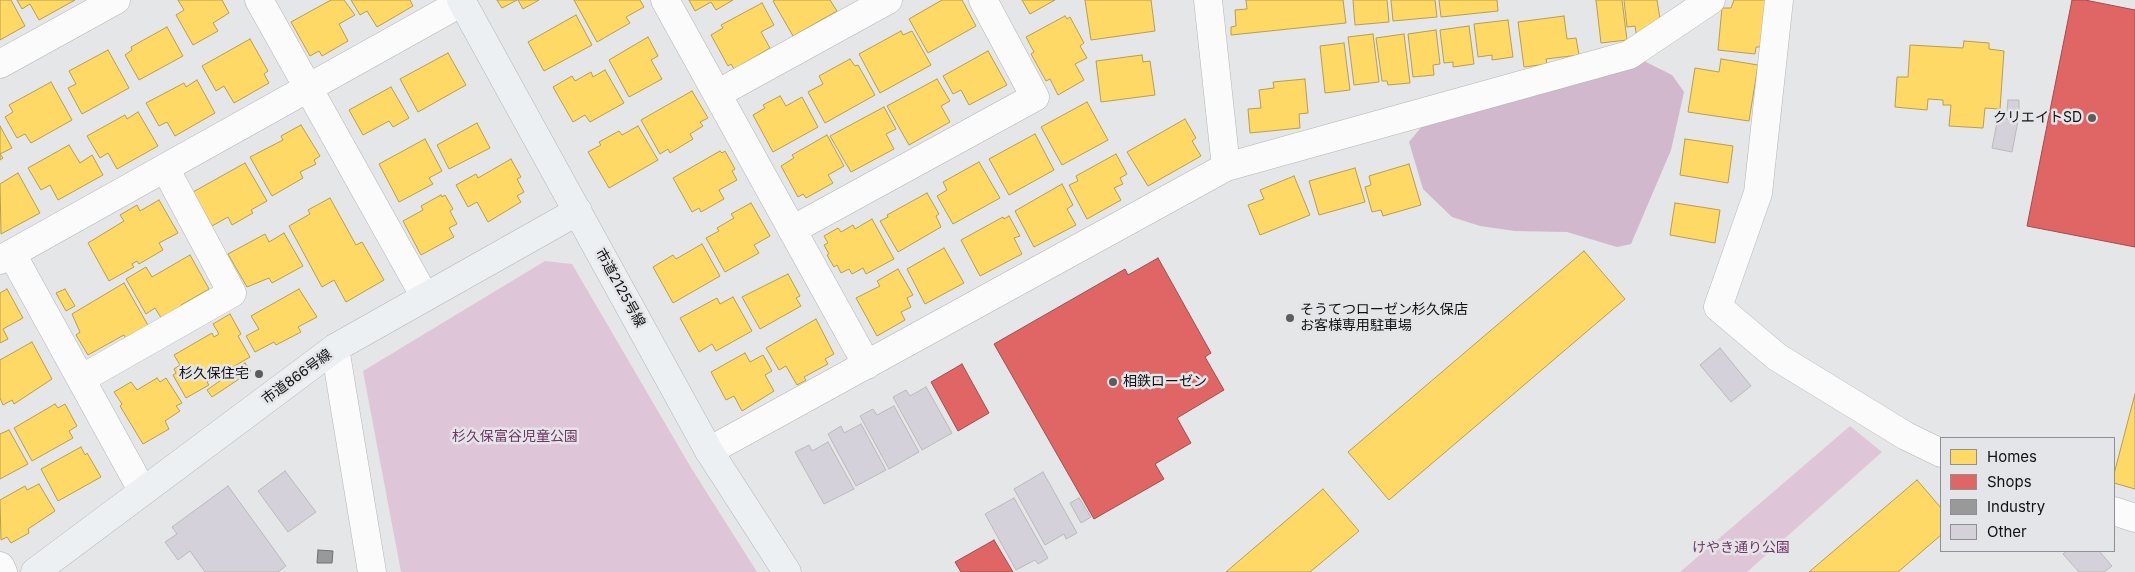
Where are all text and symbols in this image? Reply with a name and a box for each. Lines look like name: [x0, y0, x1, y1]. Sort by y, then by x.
place label: クリエイトSD: [1993, 110, 2082, 126]
marker: クリエイトSD: [2086, 112, 2098, 124]
street label: 市道2125号線: [591, 246, 649, 330]
place label: そうてつローゼン杉久保店 お客様専用駐車場: [1300, 302, 1468, 334]
marker: そうてつローゼン杉久保店 お客様専用駐車場: [1284, 312, 1296, 324]
street label: 市道866号線: [259, 346, 335, 408]
place label: 杉久保住宅: [179, 366, 249, 382]
marker: 杉久保住宅: [253, 368, 265, 380]
place label: 相鉄ローゼン: [1123, 374, 1207, 390]
marker: 相鉄ローゼン: [1107, 376, 1119, 388]
park label: 杉久保富谷児童公園: [452, 429, 578, 445]
legend: [1940, 437, 2115, 552]
text: Homes: [1987, 447, 2037, 466]
text: Shops: [1987, 472, 2032, 491]
text: Industry: [1987, 497, 2045, 516]
text: Other: [1987, 522, 2027, 541]
park label: けやき通り公園: [1692, 540, 1790, 556]

